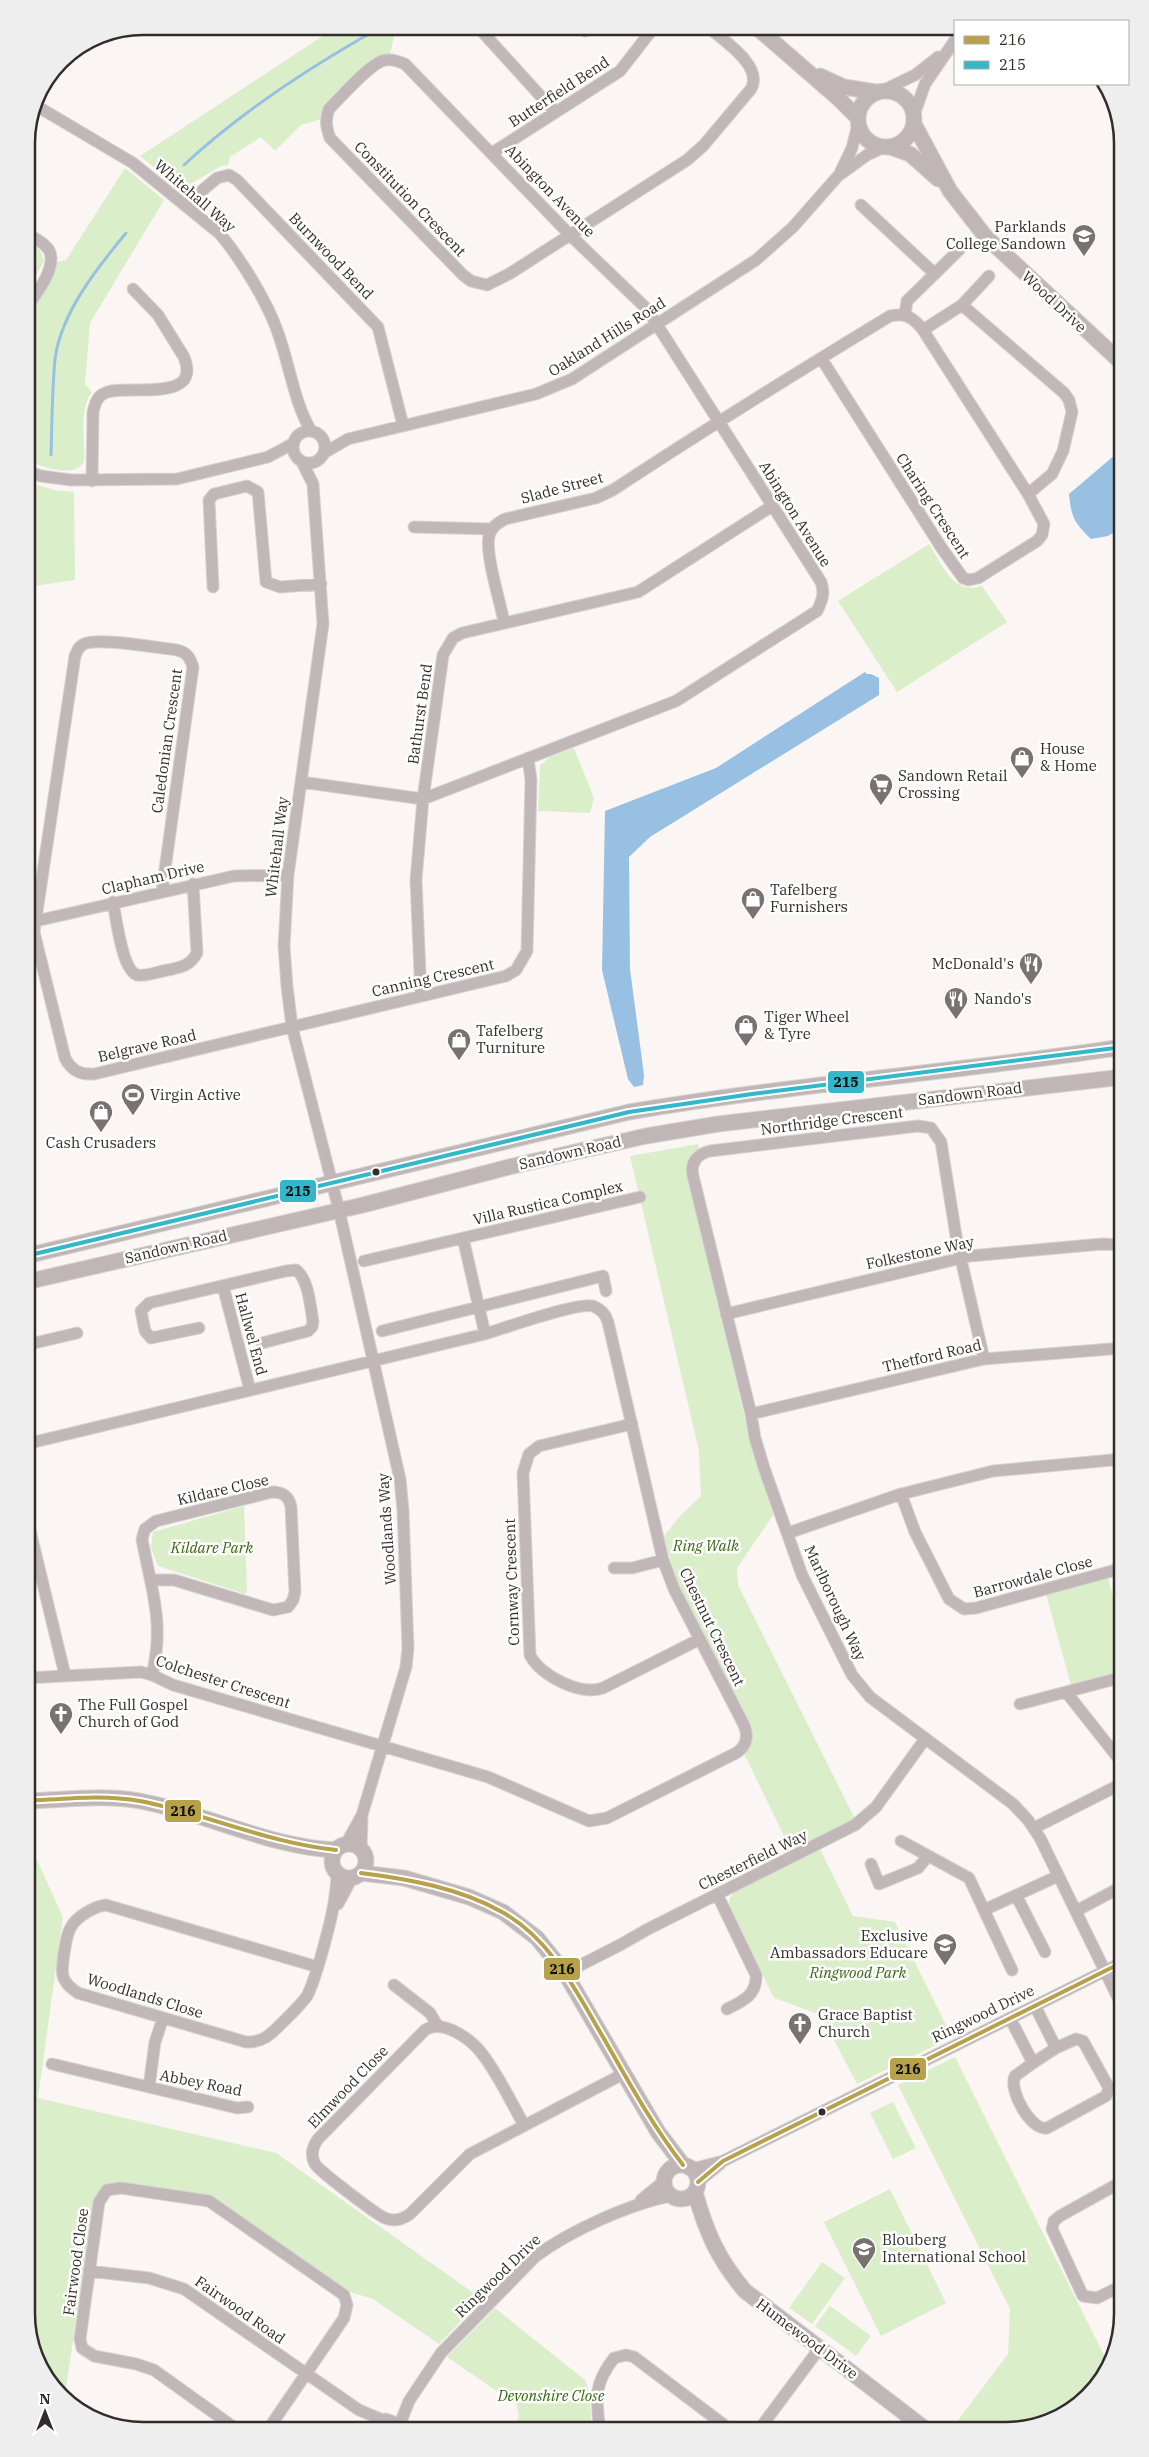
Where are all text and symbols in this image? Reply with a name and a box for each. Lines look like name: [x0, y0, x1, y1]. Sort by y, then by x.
legend: [954, 20, 1129, 85]
text: 216: [999, 30, 1026, 49]
street label: Butterfield Bend: [505, 52, 613, 131]
text: 215: [999, 55, 1026, 74]
street label: Constitution Crescent: [350, 137, 470, 260]
street label: Abington Avenue: [501, 140, 599, 241]
street label: Whitehall Way: [151, 155, 240, 236]
street label: Burnwood Bend: [285, 208, 378, 303]
place label: Parklands College Sandown: [946, 217, 1066, 253]
school or university icon: Parklands College Sandown: [1071, 223, 1097, 257]
street label: Wood Drive: [1018, 267, 1091, 336]
street label: Oakland Hills Road: [545, 293, 669, 380]
street label: Charing Crescent: [892, 449, 975, 562]
street label: Abington Avenue: [755, 457, 836, 570]
street label: Slade Street: [519, 467, 605, 508]
street label: Bathurst Bend: [403, 662, 436, 765]
street label: Caledonian Crescent: [147, 667, 186, 814]
place label: House & Home: [1040, 739, 1097, 775]
shop icon: House & Home: [1009, 745, 1035, 779]
place label: Sandown Retail Crossing: [898, 766, 1007, 802]
supermarket icon: Sandown Retail Crossing: [868, 772, 894, 806]
street label: Whitehall Way: [261, 795, 292, 899]
street label: Clapham Drive: [100, 856, 206, 899]
place label: Tafelberg Furnishers: [770, 880, 848, 916]
shop icon: Tafelberg Furnishers: [740, 886, 766, 920]
restaurant icon: McDonald's: [1018, 951, 1044, 985]
street label: Canning Crescent: [370, 954, 496, 1001]
place label: McDonald's: [932, 954, 1014, 973]
restaurant icon: Nando's: [943, 986, 969, 1020]
place label: Nando's: [974, 989, 1032, 1008]
place label: Tiger Wheel & Tyre: [764, 1007, 849, 1043]
shop icon: Tiger Wheel & Tyre: [733, 1013, 759, 1047]
place label: Tafelberg Turniture: [476, 1021, 545, 1057]
street label: Belgrave Road: [96, 1025, 198, 1066]
shop icon: Tafelberg Turniture: [446, 1027, 472, 1061]
line badge: 215: [827, 1070, 865, 1094]
text: 215: [833, 1073, 859, 1091]
street label: Sandown Road: [917, 1078, 1023, 1109]
sports icon: Virgin Active: [120, 1082, 146, 1116]
place label: Virgin Active: [150, 1085, 241, 1104]
shop icon: Cash Crusaders: [88, 1099, 114, 1133]
street label: Northridge Crescent: [760, 1102, 904, 1139]
street label: Sandown Road: [517, 1131, 623, 1174]
place label: Cash Crusaders: [46, 1133, 156, 1152]
unlabelled marker: [371, 1167, 381, 1177]
street label: Villa Rustica Complex: [471, 1176, 625, 1229]
line badge: 215: [279, 1179, 317, 1203]
text: 215: [285, 1182, 311, 1200]
street label: Sandown Road: [123, 1225, 229, 1268]
street label: Folkestone Way: [864, 1232, 976, 1273]
street label: Hallwel End: [231, 1290, 272, 1377]
street label: Thetford Road: [881, 1335, 983, 1376]
street label: Kildare Close: [175, 1470, 271, 1509]
street label: Woodlands Way: [373, 1472, 400, 1586]
street label: Cornway Crescent: [500, 1518, 523, 1646]
park label: Ring Walk: [672, 1536, 739, 1555]
park label: Kildare Park: [170, 1538, 253, 1557]
street label: Marlborough Way: [800, 1542, 870, 1663]
street label: Barrowdale Close: [971, 1551, 1095, 1602]
street label: Chestnut Crescent: [676, 1564, 749, 1689]
street label: Colchester Crescent: [153, 1651, 293, 1712]
place label: The Full Gospel Church of God: [78, 1695, 188, 1731]
church icon: The Full Gospel Church of God: [48, 1701, 74, 1735]
line badge: 216: [164, 1799, 202, 1823]
text: 216: [170, 1802, 196, 1820]
street label: Chesterfield Way: [695, 1825, 810, 1894]
place label: Exclusive Ambassadors Educare: [770, 1926, 928, 1962]
school or university icon: Exclusive Ambassadors Educare: [932, 1932, 958, 1966]
line badge: 216: [543, 1957, 581, 1981]
text: 216: [549, 1960, 575, 1978]
park label: Ringwood Park: [809, 1963, 907, 1982]
street label: Woodlands Close: [85, 1969, 206, 2022]
street label: Ringwood Drive: [928, 1980, 1037, 2047]
place label: Grace Baptist Church: [818, 2005, 913, 2041]
church icon: Grace Baptist Church: [787, 2011, 813, 2045]
street label: Elmwood Close: [303, 2041, 392, 2132]
line badge: 216: [889, 2057, 927, 2081]
text: 216: [895, 2060, 921, 2078]
street label: Abbey Road: [158, 2065, 244, 2100]
unlabelled marker: [817, 2107, 827, 2117]
street label: Fairwood Close: [59, 2207, 92, 2317]
street label: Ringwood Drive: [451, 2230, 544, 2321]
place label: Blouberg International School: [882, 2230, 1026, 2266]
school or university icon: Blouberg International School: [851, 2236, 877, 2270]
street label: Fairwood Road: [191, 2271, 289, 2348]
street label: Humewood Drive: [753, 2294, 862, 2383]
park label: Devonshire Close: [497, 2386, 605, 2405]
north arrow: [20, 2387, 70, 2437]
text: N: [39, 2390, 51, 2408]

